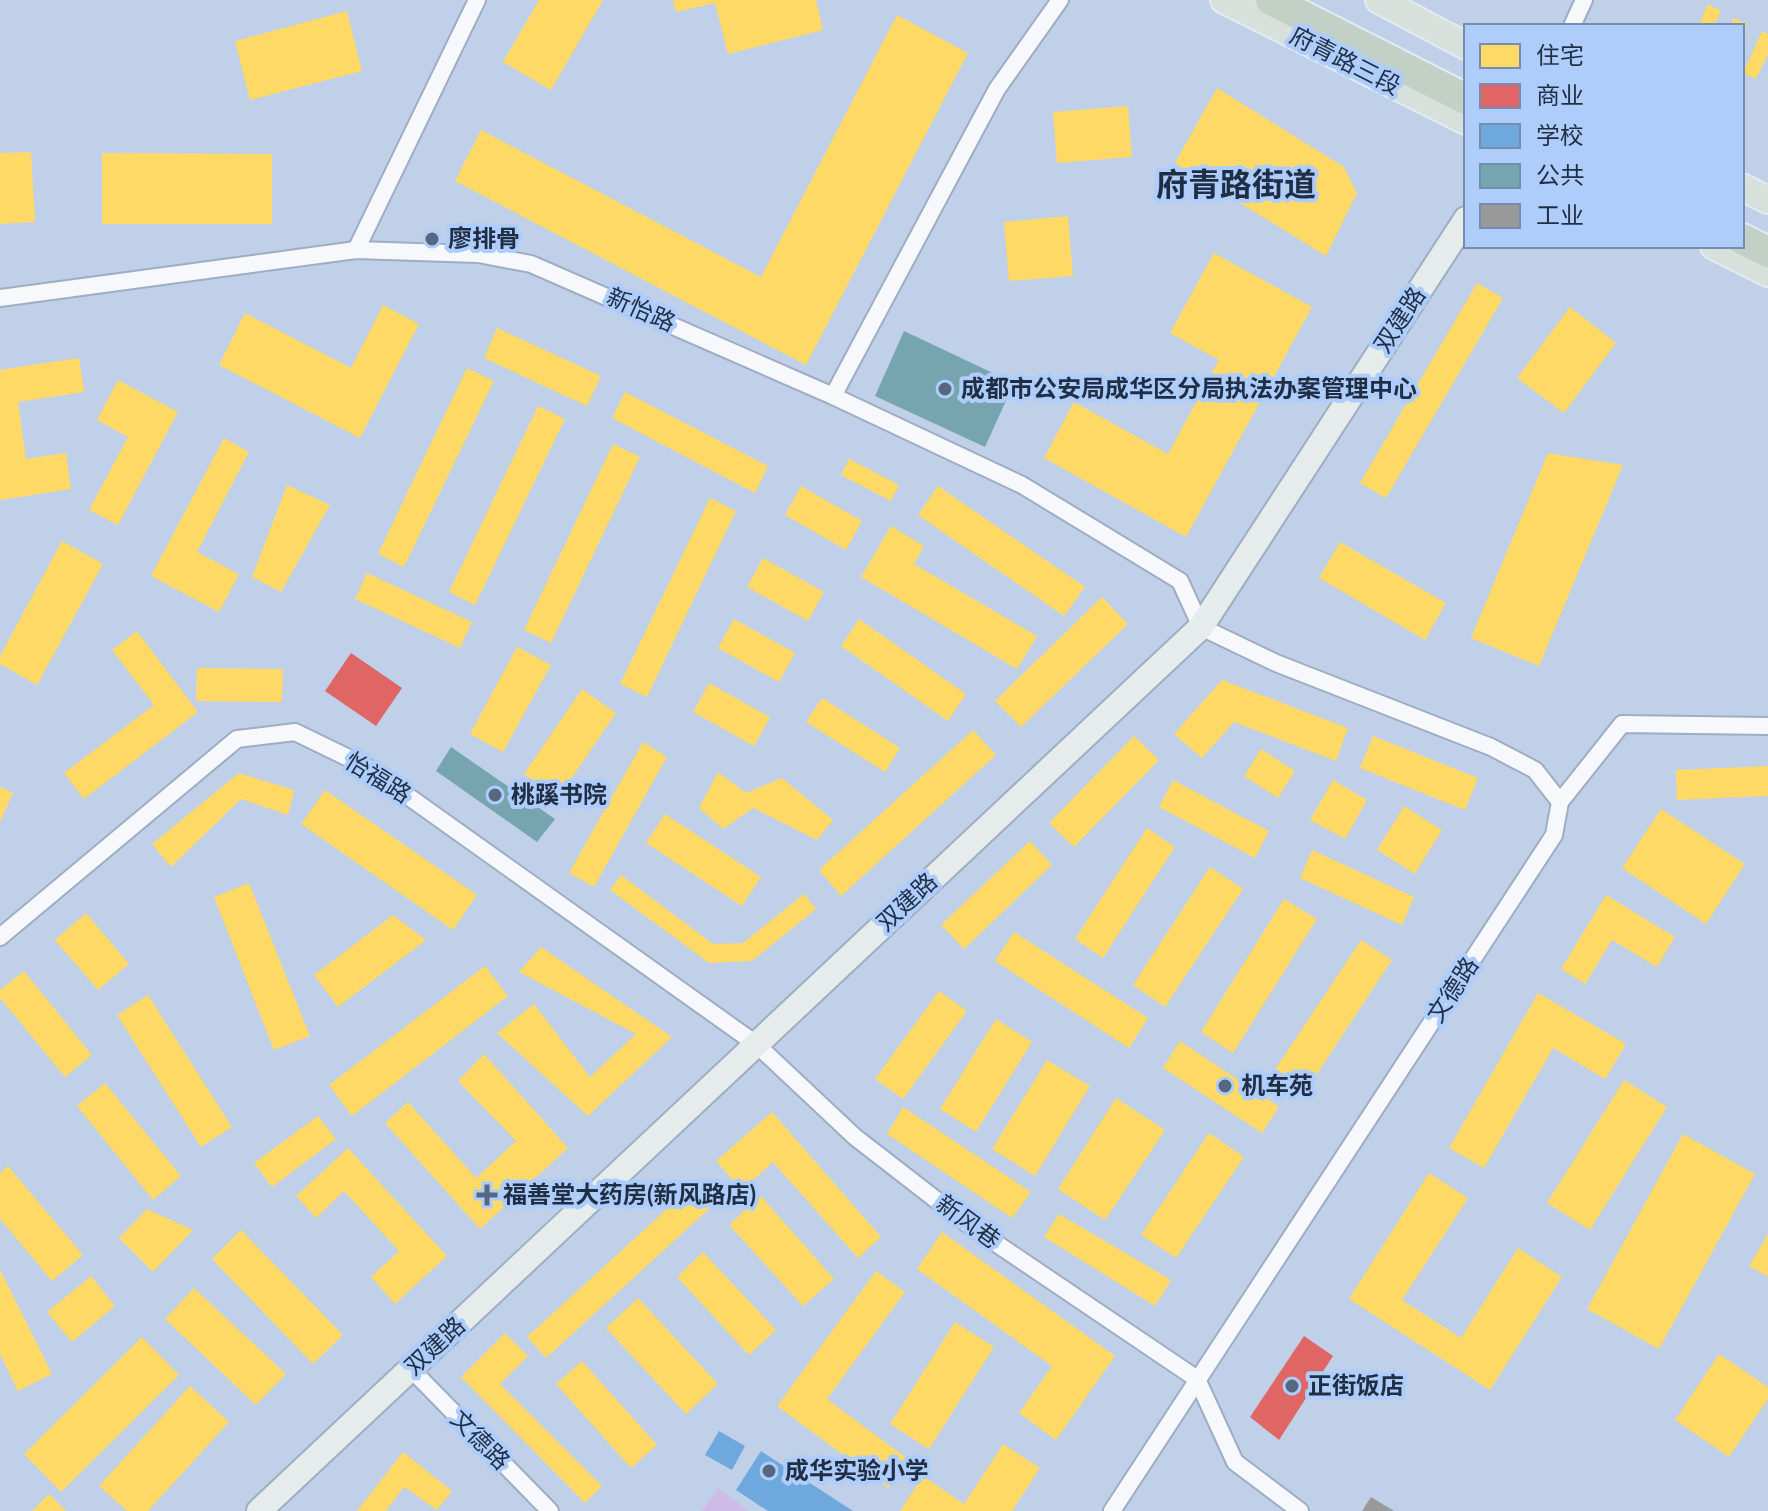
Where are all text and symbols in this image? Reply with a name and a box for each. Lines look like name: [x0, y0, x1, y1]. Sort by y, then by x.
street label: 府青路三段: [1286, 20, 1406, 100]
legend: [1464, 24, 1744, 248]
text: 住宅: [1536, 40, 1584, 69]
text: 商业: [1536, 80, 1584, 109]
text: 学校: [1536, 120, 1584, 149]
text: 公共: [1536, 160, 1584, 189]
district label: 府青路街道: [1156, 164, 1316, 203]
text: 工业: [1536, 200, 1584, 229]
place label: 廖排骨: [448, 223, 520, 252]
marker: 廖排骨: [423, 230, 441, 248]
street label: 新怡路: [603, 281, 680, 337]
street label: 双建路: [1367, 281, 1431, 357]
place label: 成都市公安局成华区分局执法办案管理中心: [961, 373, 1417, 402]
marker: 成都市公安局成华区分局执法办案管理中心: [936, 380, 954, 398]
street label: 怡福路: [341, 745, 417, 808]
place label: 桃蹊书院: [511, 779, 607, 808]
marker: 桃蹊书院: [486, 786, 504, 804]
street label: 双建路: [870, 866, 942, 936]
street label: 文德路: [1420, 951, 1484, 1027]
place label: 机车苑: [1241, 1070, 1313, 1099]
marker: 机车苑: [1216, 1077, 1234, 1095]
place label: 福善堂大药房(新风路店): [503, 1179, 756, 1208]
marker: 福善堂大药房(新风路店): [478, 1186, 496, 1204]
street label: 新风巷: [931, 1188, 1007, 1254]
street label: 双建路: [398, 1310, 470, 1380]
place label: 正街饭店: [1308, 1370, 1404, 1399]
marker: 正街饭店: [1283, 1377, 1301, 1395]
street label: 文德路: [445, 1403, 517, 1475]
place label: 成华实验小学: [785, 1455, 929, 1484]
marker: 成华实验小学: [760, 1462, 778, 1480]

